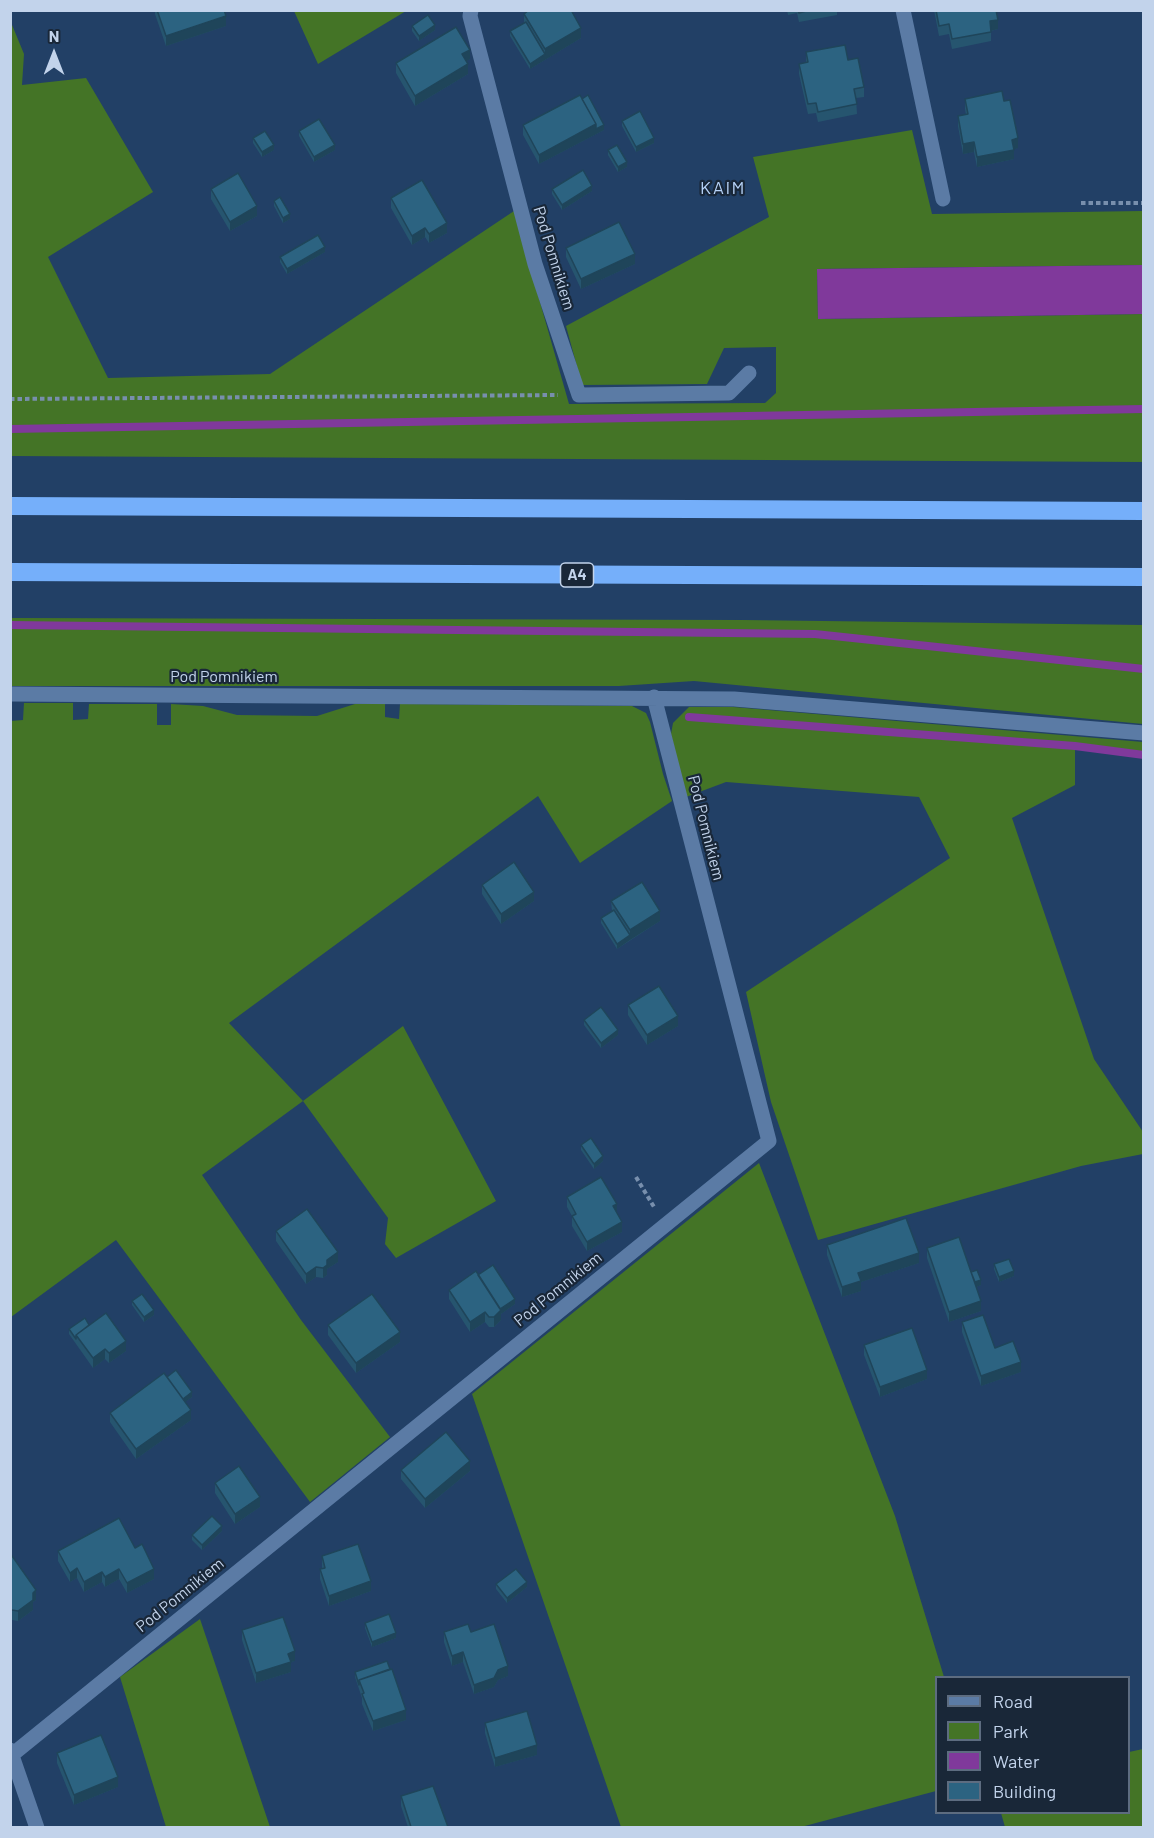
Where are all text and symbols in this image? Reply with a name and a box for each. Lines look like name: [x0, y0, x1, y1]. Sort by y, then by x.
north arrow: [24, 24, 84, 84]
text: N: [49, 26, 59, 45]
district label: KAIM: [700, 177, 746, 199]
street label: Pod Pomnikiem: [529, 204, 579, 312]
road number: A4: [560, 563, 594, 587]
street label: Pod Pomnikiem: [170, 667, 278, 687]
street label: Pod Pomnikiem: [684, 774, 728, 882]
street label: Pod Pomnikiem: [510, 1248, 606, 1330]
street label: Pod Pomnikiem: [132, 1554, 228, 1636]
legend: [935, 1676, 1130, 1814]
text: Road: [993, 1690, 1033, 1712]
text: Park: [993, 1720, 1028, 1742]
text: Water: [993, 1750, 1040, 1772]
text: Building: [993, 1780, 1056, 1802]

